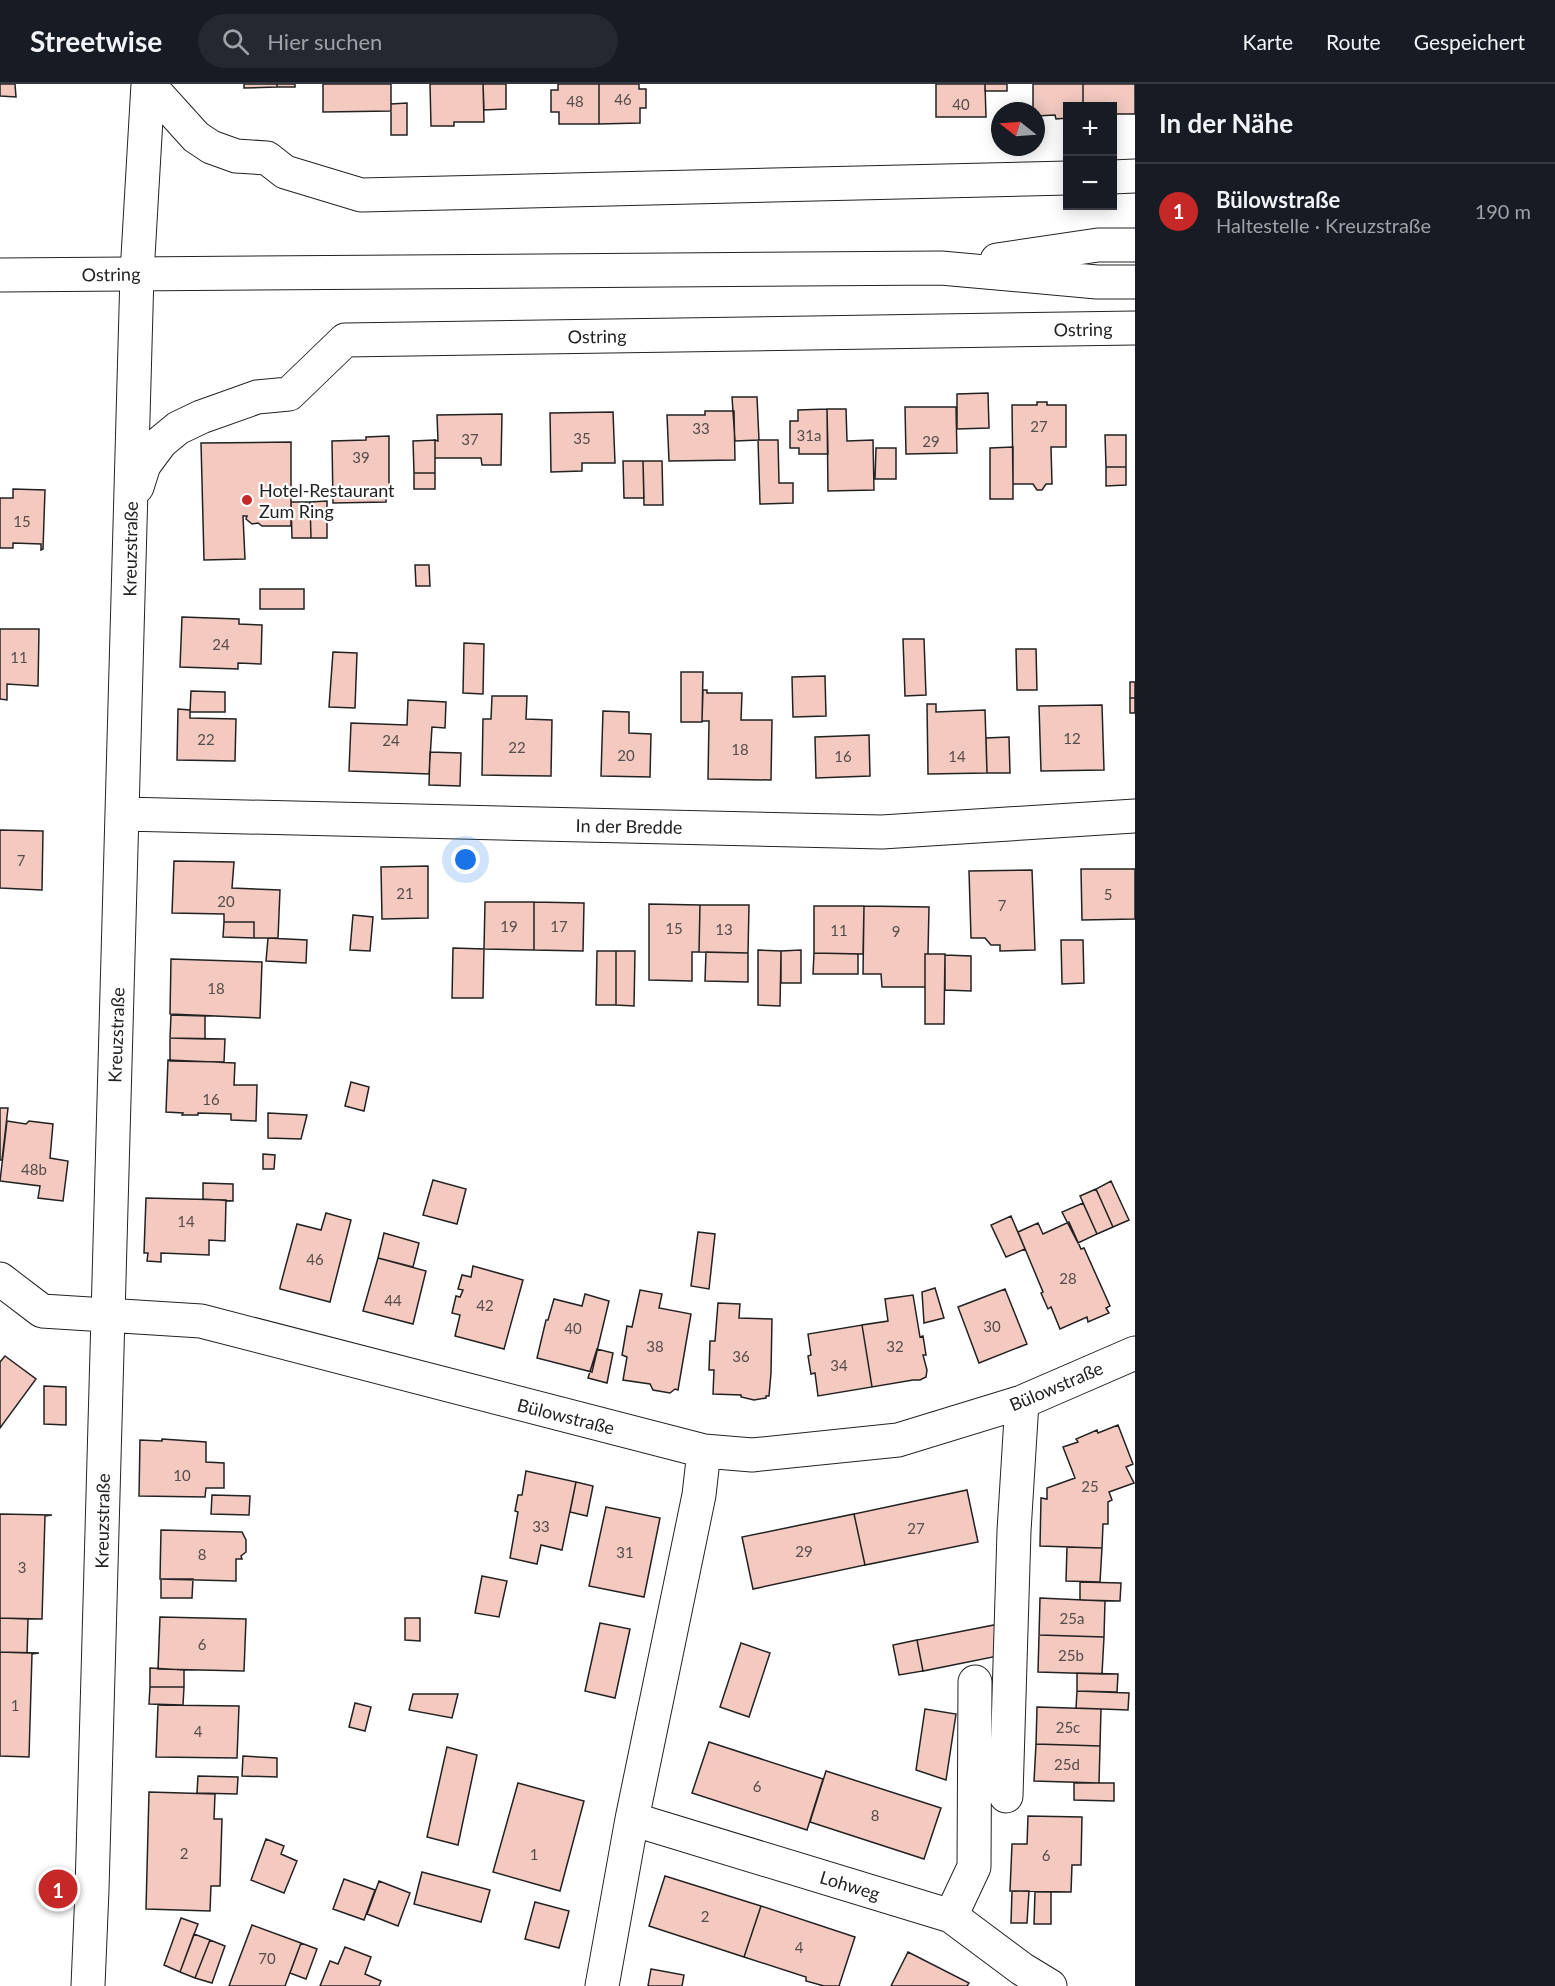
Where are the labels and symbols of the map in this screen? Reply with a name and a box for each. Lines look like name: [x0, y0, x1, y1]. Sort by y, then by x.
house number: 46: [614, 90, 632, 108]
house number: 48: [566, 92, 584, 110]
house number: 40: [952, 95, 970, 113]
north arrow: [991, 102, 1045, 156]
street label: Ostring: [81, 262, 141, 286]
street label: Ostring: [1053, 317, 1113, 341]
street label: Ostring: [567, 324, 627, 348]
house number: 27: [1030, 417, 1048, 435]
house number: 33: [692, 419, 710, 437]
house number: 31a: [797, 426, 821, 444]
house number: 35: [573, 429, 591, 447]
house number: 37: [461, 430, 479, 448]
house number: 29: [922, 432, 940, 450]
house number: 39: [352, 448, 370, 466]
place label: Hotel-Restaurant Zum Ring: [259, 479, 395, 522]
marker: Hotel-Restaurant Zum Ring: [240, 493, 254, 507]
street label: Kreuzstraße: [118, 501, 142, 597]
house number: 15: [13, 512, 31, 530]
house number: 24: [212, 635, 230, 653]
house number: 11: [10, 648, 28, 666]
house number: 12: [1063, 729, 1081, 747]
house number: 22: [197, 730, 215, 748]
house number: 24: [382, 731, 400, 749]
house number: 22: [508, 738, 526, 756]
house number: 18: [731, 740, 749, 758]
house number: 20: [617, 746, 635, 764]
house number: 16: [834, 747, 852, 765]
house number: 14: [948, 747, 966, 765]
street label: In der Bredde: [575, 814, 683, 838]
your location: [451, 845, 480, 874]
house number: 7: [17, 851, 26, 869]
house number: 21: [396, 884, 414, 902]
house number: 5: [1104, 885, 1112, 903]
house number: 20: [217, 892, 235, 910]
house number: 7: [998, 896, 1007, 914]
house number: 19: [500, 917, 518, 935]
house number: 17: [550, 917, 568, 935]
house number: 15: [665, 919, 683, 937]
house number: 13: [715, 920, 733, 938]
house number: 11: [830, 921, 848, 939]
house number: 9: [892, 922, 900, 940]
house number: 18: [207, 979, 225, 997]
street label: Kreuzstraße: [103, 987, 129, 1083]
house number: 16: [202, 1090, 220, 1108]
house number: 48b: [21, 1160, 47, 1178]
house number: 14: [177, 1212, 195, 1230]
house number: 46: [306, 1250, 324, 1268]
house number: 28: [1059, 1269, 1077, 1287]
house number: 44: [384, 1291, 402, 1309]
house number: 42: [476, 1296, 494, 1314]
house number: 30: [983, 1317, 1001, 1335]
house number: 40: [564, 1319, 582, 1337]
house number: 38: [646, 1337, 664, 1355]
house number: 32: [886, 1337, 904, 1355]
house number: 36: [732, 1347, 750, 1365]
house number: 34: [830, 1356, 848, 1374]
street label: Bülowstraße: [1006, 1356, 1106, 1416]
street label: Bülowstraße: [515, 1393, 617, 1439]
house number: 10: [173, 1466, 191, 1484]
street label: Kreuzstraße: [90, 1473, 114, 1569]
house number: 25: [1081, 1477, 1099, 1495]
house number: 33: [532, 1517, 550, 1535]
house number: 27: [907, 1519, 925, 1537]
house number: 29: [795, 1542, 813, 1560]
house number: 31: [616, 1543, 634, 1561]
house number: 8: [198, 1545, 206, 1563]
house number: 3: [18, 1558, 26, 1576]
house number: 25a: [1060, 1609, 1084, 1627]
house number: 6: [198, 1635, 207, 1653]
house number: 25b: [1058, 1646, 1084, 1664]
house number: 1: [11, 1696, 19, 1714]
house number: 25c: [1056, 1718, 1080, 1736]
house number: 4: [194, 1722, 203, 1740]
house number: 25d: [1054, 1755, 1080, 1773]
house number: 6: [753, 1777, 762, 1795]
house number: 8: [871, 1806, 879, 1824]
house number: 2: [180, 1844, 188, 1862]
house number: 1: [530, 1845, 538, 1863]
house number: 6: [1042, 1846, 1051, 1864]
street label: Lohweg: [817, 1865, 883, 1905]
pin: 1: [38, 1866, 78, 1912]
house number: 2: [701, 1907, 709, 1925]
house number: 4: [795, 1938, 804, 1956]
house number: 70: [258, 1949, 276, 1967]

